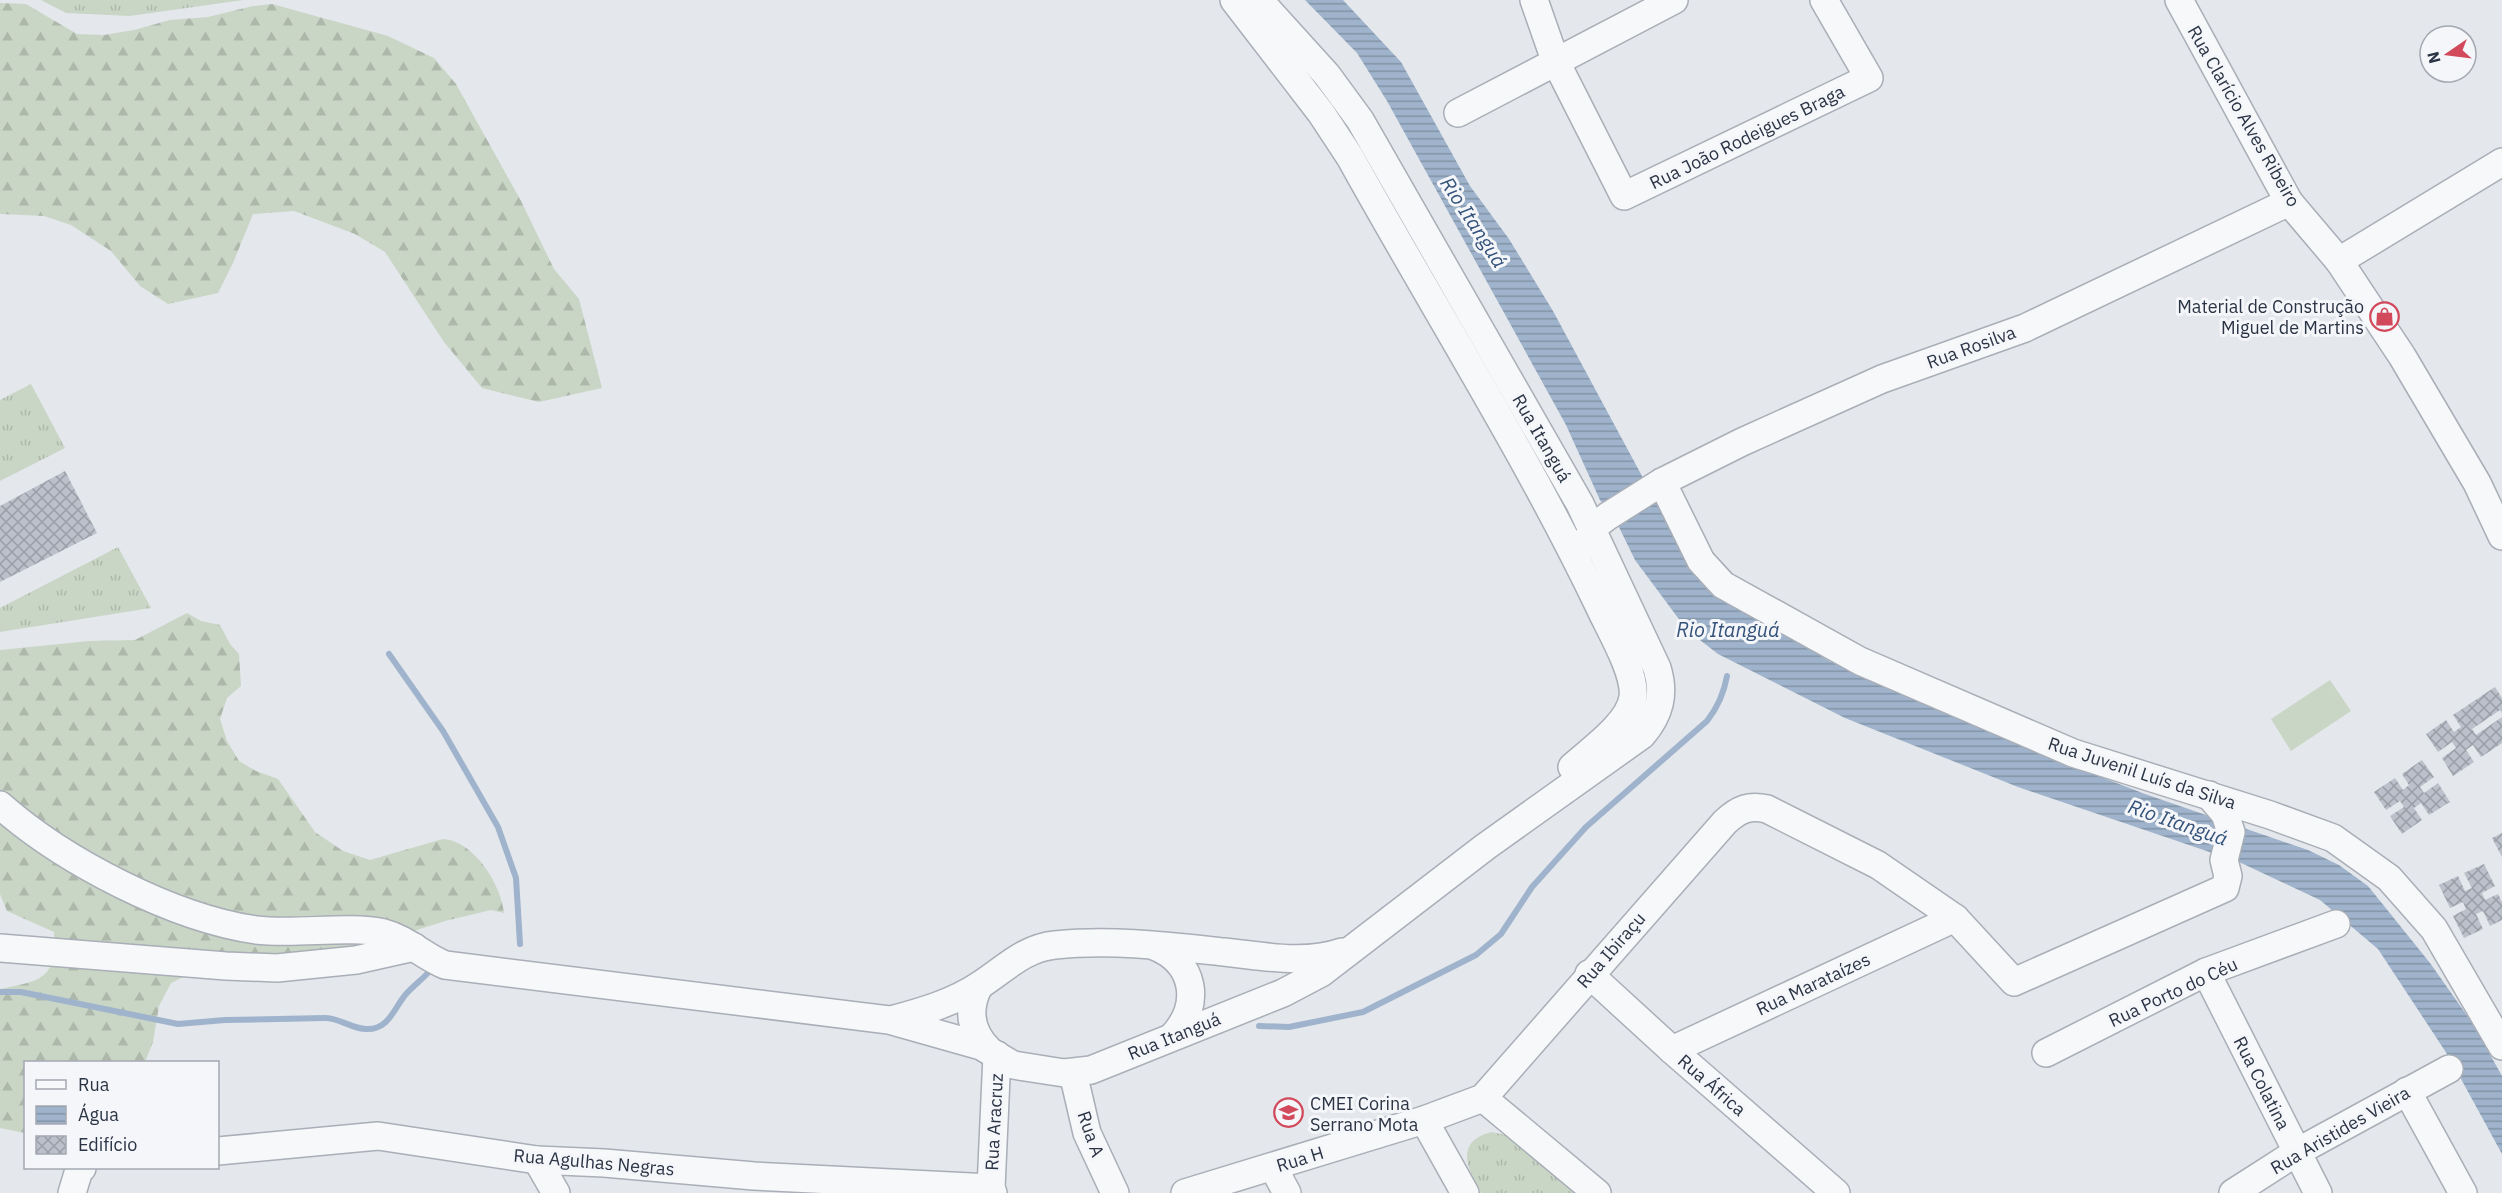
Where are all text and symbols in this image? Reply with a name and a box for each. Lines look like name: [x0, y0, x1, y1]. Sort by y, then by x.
street label: Rua Clarício Alves Ribeiro: [2183, 21, 2305, 211]
north arrow: [2418, 24, 2478, 84]
text: N: [2422, 50, 2445, 66]
street label: Rua João Rodeigues Braga: [1646, 79, 1849, 194]
water label: Rio Itanguá: [1434, 171, 1514, 273]
place label: Material de Construção Miguel de Martins: [2177, 295, 2364, 339]
shop icon: Material de Construção Miguel de Martins: [2369, 300, 2401, 332]
street label: Rua Rosilva: [1923, 320, 2019, 374]
street label: Rua Itanguá: [1507, 390, 1577, 487]
water label: Rio Itanguá: [1676, 616, 1780, 643]
street label: Rua Juvenil Luís da Silva: [2045, 732, 2239, 814]
water label: Rio Itanguá: [2125, 792, 2231, 852]
street label: Rua Ibiraçu: [1572, 907, 1650, 993]
street label: Rua Marataízes: [1752, 948, 1874, 1020]
street label: Rua Porto do Céu: [2105, 952, 2241, 1032]
street label: Rua Itanguá: [1124, 1007, 1224, 1065]
street label: Rua Colatina: [2229, 1032, 2296, 1134]
street label: Rua África: [1673, 1049, 1751, 1121]
legend: [24, 1061, 219, 1169]
text: Rua: [78, 1073, 110, 1096]
street label: Rua Aracruz: [980, 1073, 1008, 1171]
street label: Rua Aristides Vieira: [2266, 1081, 2414, 1179]
place label: CMEI Corina Serrano Mota: [1310, 1092, 1419, 1136]
school or university icon: CMEI Corina Serrano Mota: [1273, 1097, 1305, 1129]
text: Água: [78, 1103, 119, 1126]
street label: Rua A: [1072, 1108, 1110, 1160]
text: Edifício: [78, 1133, 137, 1156]
street label: Rua H: [1274, 1141, 1326, 1177]
street label: Rua Agulhas Negras: [513, 1144, 675, 1180]

